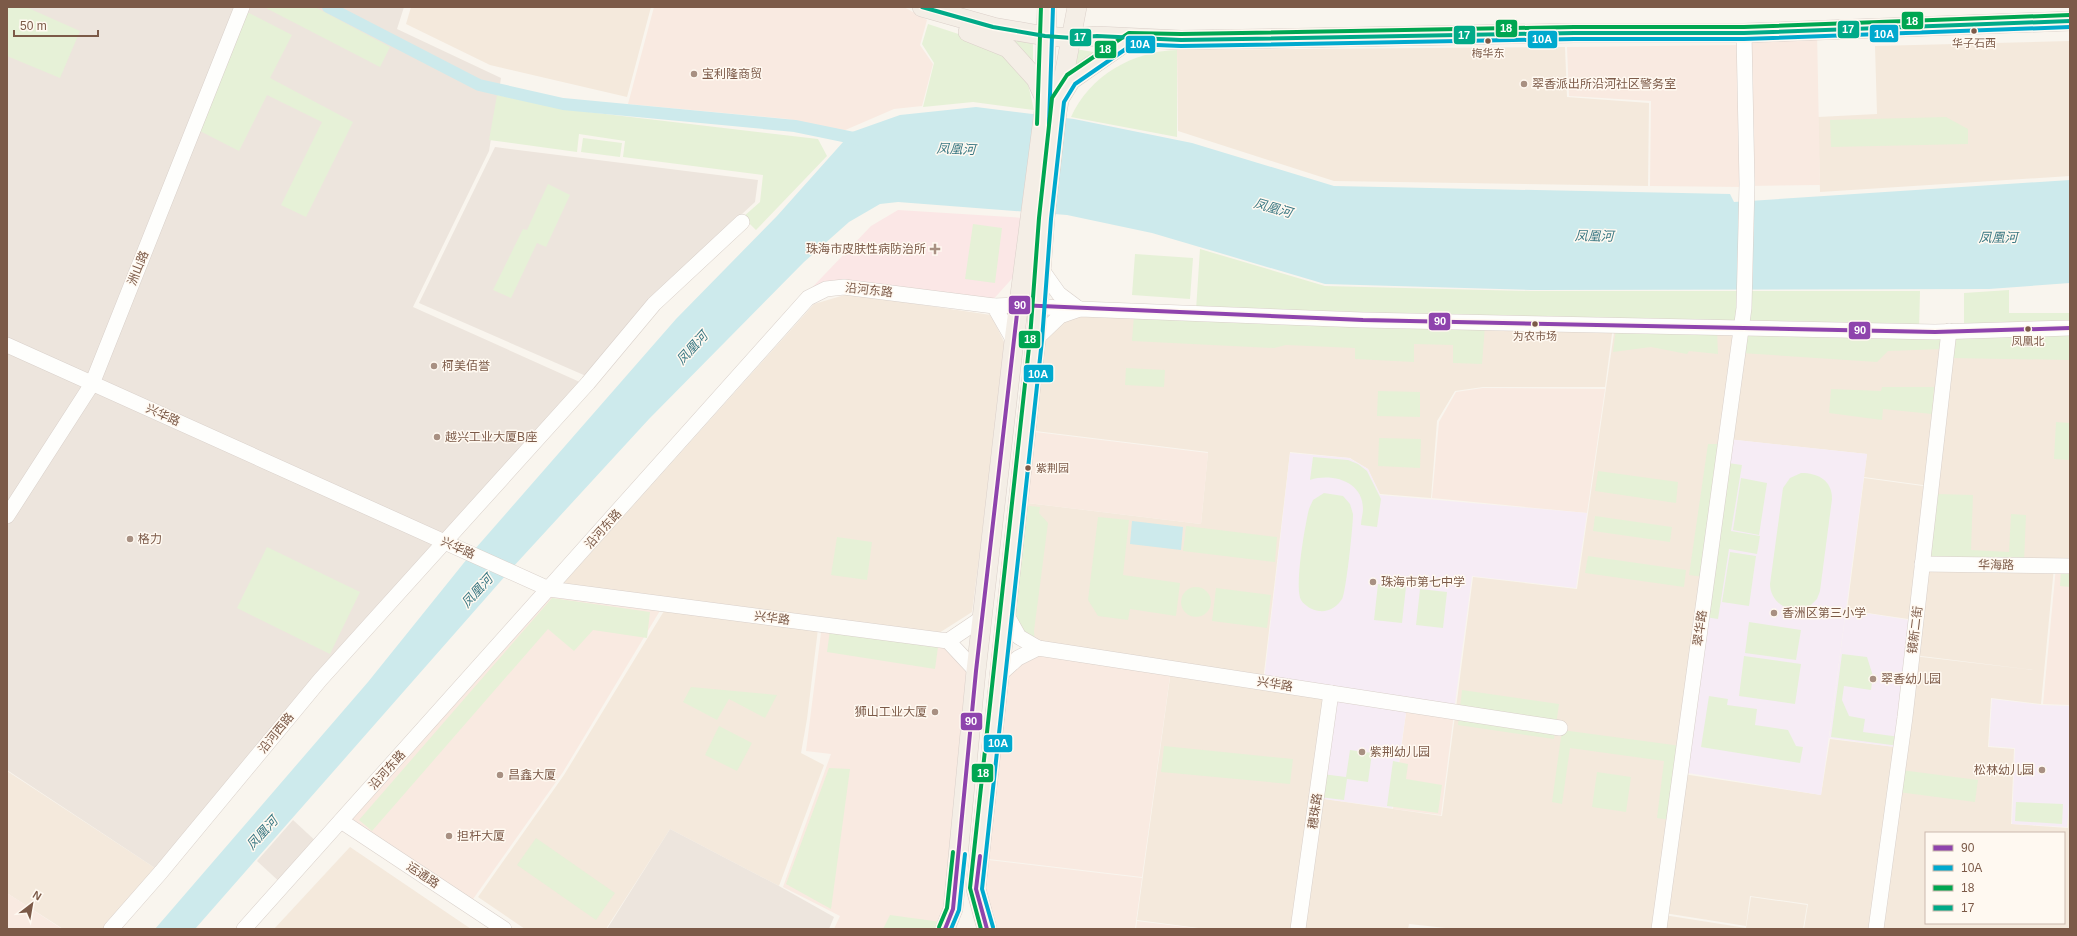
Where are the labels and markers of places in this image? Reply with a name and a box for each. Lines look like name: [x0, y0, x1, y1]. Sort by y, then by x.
marker: 华子石西: [1969, 26, 1979, 36]
marker: 梅华东: [1483, 36, 1493, 46]
place label: 华子石西: [1952, 37, 1996, 49]
place label: 梅华东: [1472, 47, 1505, 59]
place label: 宝利隆商贸: [702, 67, 762, 81]
marker: 宝利隆商贸: [689, 69, 699, 79]
place label: 翠香派出所沿河社区警务室: [1532, 77, 1676, 91]
marker: 翠香派出所沿河社区警务室: [1519, 79, 1529, 89]
place label: 珠海市皮肤性病防治所: [806, 242, 926, 256]
marker: 珠海市皮肤性病防治所: [929, 243, 941, 255]
marker: 为农市场: [1530, 319, 1540, 329]
marker: 凤凰北: [2023, 324, 2033, 334]
place label: 为农市场: [1513, 330, 1557, 342]
place label: 凤凰北: [2012, 335, 2045, 347]
place label: 柯美佰誉: [442, 359, 490, 373]
marker: 柯美佰誉: [429, 361, 439, 371]
place label: 越兴工业大厦B座: [445, 430, 537, 444]
marker: 越兴工业大厦B座: [432, 432, 442, 442]
place label: 紫荆园: [1036, 462, 1069, 474]
marker: 紫荆园: [1023, 463, 1033, 473]
place label: 格力: [138, 532, 162, 546]
marker: 格力: [125, 534, 135, 544]
place label: 珠海市第七中学: [1381, 575, 1465, 589]
marker: 珠海市第七中学: [1368, 577, 1378, 587]
place label: 香洲区第三小学: [1782, 606, 1866, 620]
marker: 香洲区第三小学: [1769, 608, 1779, 618]
place label: 翠香幼儿园: [1881, 672, 1941, 686]
marker: 翠香幼儿园: [1868, 674, 1878, 684]
place label: 狮山工业大厦: [855, 705, 927, 719]
marker: 狮山工业大厦: [930, 707, 940, 717]
place label: 紫荆幼儿园: [1370, 745, 1430, 759]
marker: 紫荆幼儿园: [1357, 747, 1367, 757]
place label: 松林幼儿园: [1974, 763, 2034, 777]
marker: 松林幼儿园: [2037, 765, 2047, 775]
place label: 昌鑫大厦: [508, 768, 556, 782]
marker: 昌鑫大厦: [495, 770, 505, 780]
place label: 担杆大厦: [457, 829, 505, 843]
marker: 担杆大厦: [444, 831, 454, 841]

